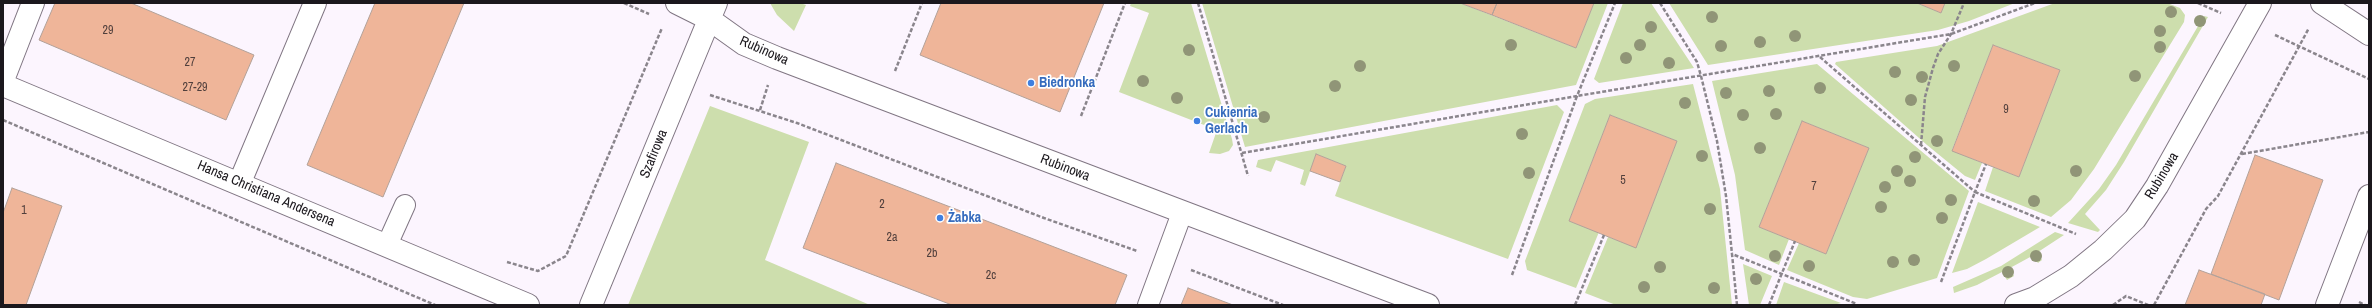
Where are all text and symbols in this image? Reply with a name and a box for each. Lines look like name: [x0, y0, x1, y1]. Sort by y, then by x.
house number: 29: [103, 24, 113, 38]
street label: Rubinowa: [737, 33, 791, 69]
house number: 27: [185, 56, 195, 70]
place label: Biedronka: [1039, 75, 1095, 91]
marker: Biedronka: [1026, 78, 1036, 88]
house number: 27-29: [182, 81, 208, 95]
house number: 9: [2003, 103, 2009, 117]
place label: Cukienria Gerlach: [1205, 105, 1257, 138]
marker: Cukienria Gerlach: [1192, 116, 1202, 126]
street label: Szafirowa: [637, 127, 671, 181]
street label: Rubinowa: [2141, 150, 2183, 202]
street label: Rubinowa: [1038, 151, 1092, 185]
street label: Hansa Christiana Andersena: [195, 157, 337, 231]
house number: 5: [1620, 174, 1626, 188]
house number: 7: [1811, 180, 1817, 194]
house number: 2: [879, 198, 885, 212]
house number: 1: [21, 204, 27, 218]
place label: Żabka: [948, 210, 981, 226]
marker: Żabka: [935, 213, 945, 223]
house number: 2a: [887, 231, 897, 245]
house number: 2b: [927, 247, 937, 261]
house number: 2c: [986, 269, 996, 283]

